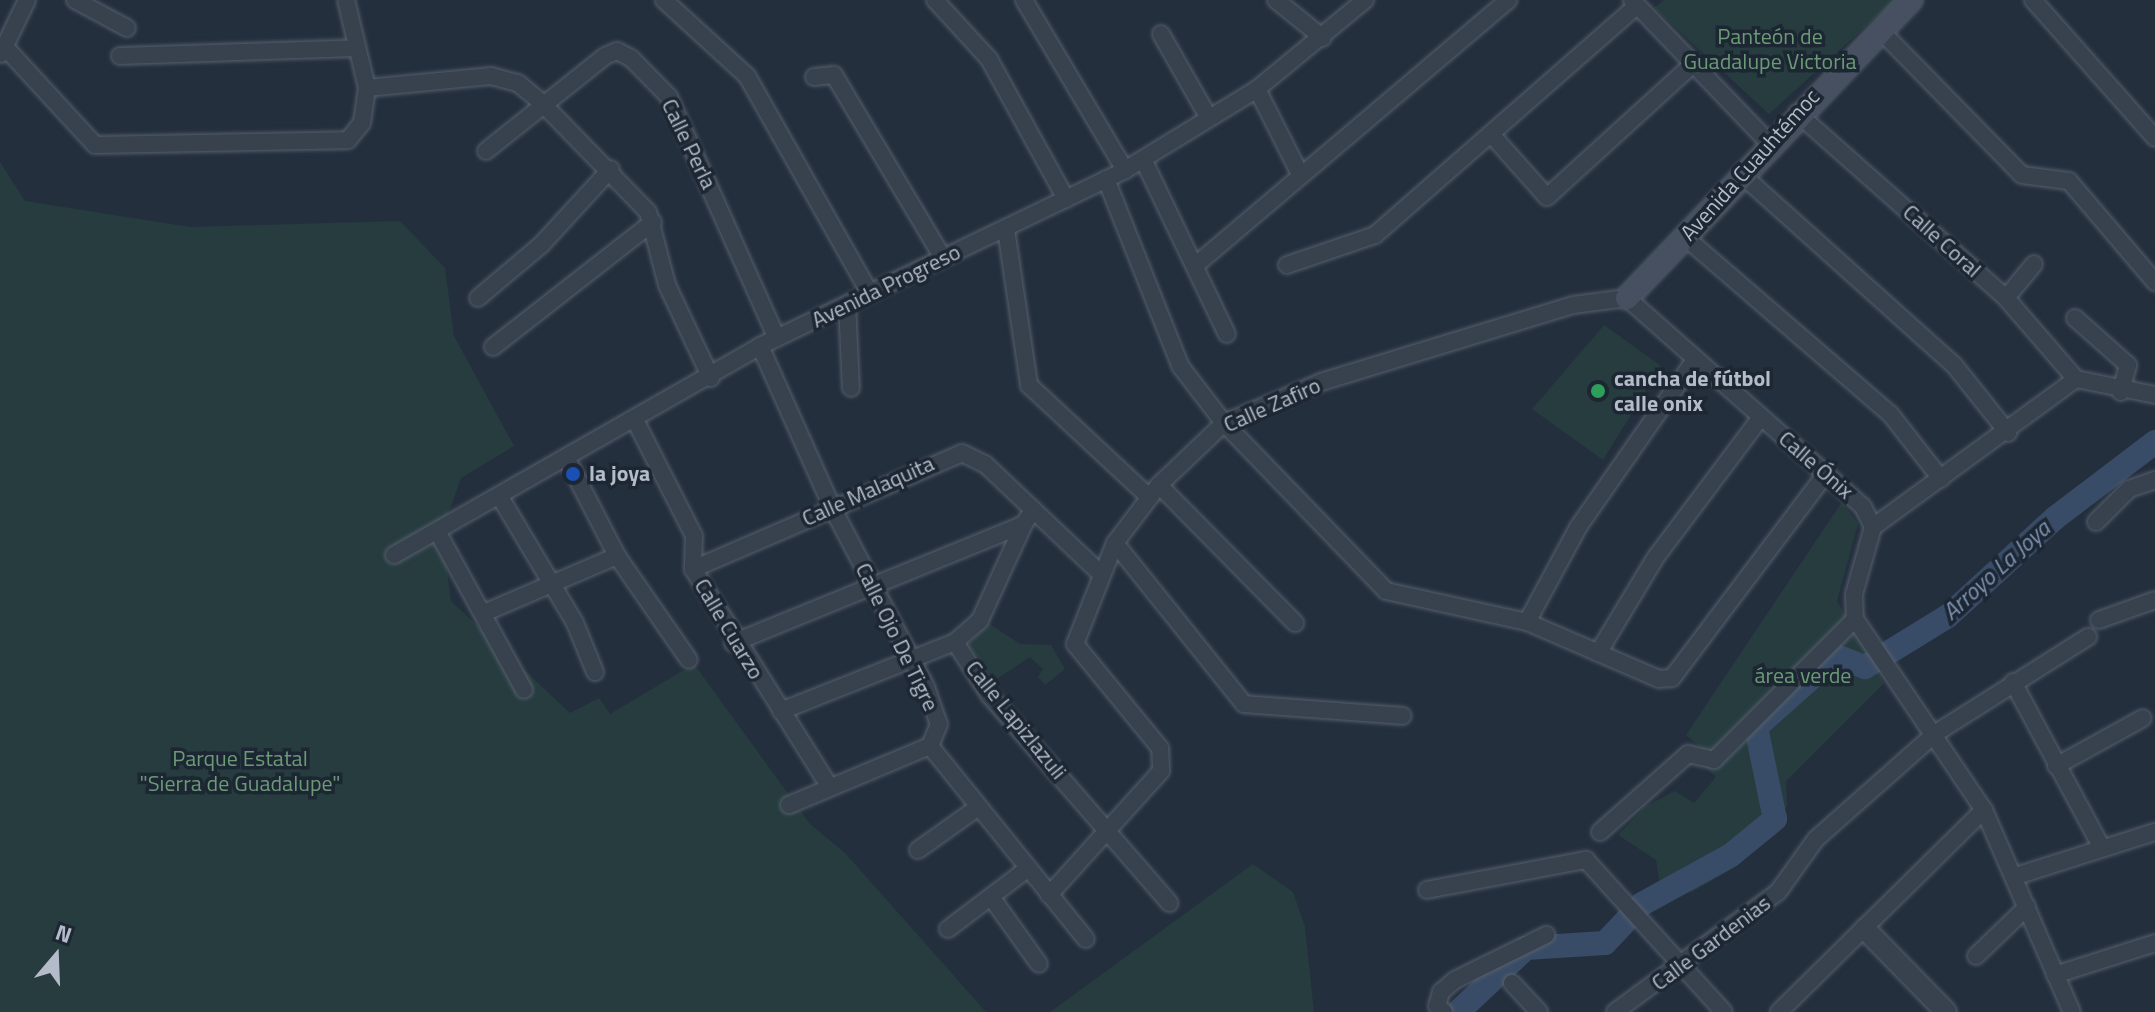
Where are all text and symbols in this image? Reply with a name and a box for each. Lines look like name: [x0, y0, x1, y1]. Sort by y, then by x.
park label: Panteón de Guadalupe Victoria: [1683, 23, 1857, 74]
street label: Avenida Cuauhtémoc: [1675, 84, 1825, 246]
street label: Calle Perla: [656, 95, 722, 193]
street label: Calle Coral: [1897, 199, 1987, 283]
street label: Avenida Progreso: [807, 239, 965, 333]
place label: cancha de fútbol calle onix: [1614, 365, 1771, 416]
street label: Calle Zafiro: [1220, 372, 1324, 438]
marker: cancha de fútbol calle onix: [1589, 382, 1607, 400]
street label: Calle Ónix: [1773, 425, 1859, 505]
street label: Calle Malaquita: [798, 450, 938, 532]
place label: la joya: [589, 461, 650, 487]
marker: la joya: [564, 465, 582, 483]
water label: Arroyo La Joya: [1936, 514, 2056, 626]
street label: Calle Ojo De Tigre: [850, 559, 944, 715]
street label: Calle Cuarzo: [689, 574, 769, 684]
street label: Calle Lapizlazuli: [960, 655, 1072, 785]
park label: área verde: [1755, 663, 1851, 689]
park label: Parque Estatal "Sierra de Guadalupe": [139, 745, 341, 796]
street label: Calle Gardenias: [1646, 890, 1776, 996]
text: N: [51, 915, 77, 952]
north arrow: [16, 916, 96, 996]

